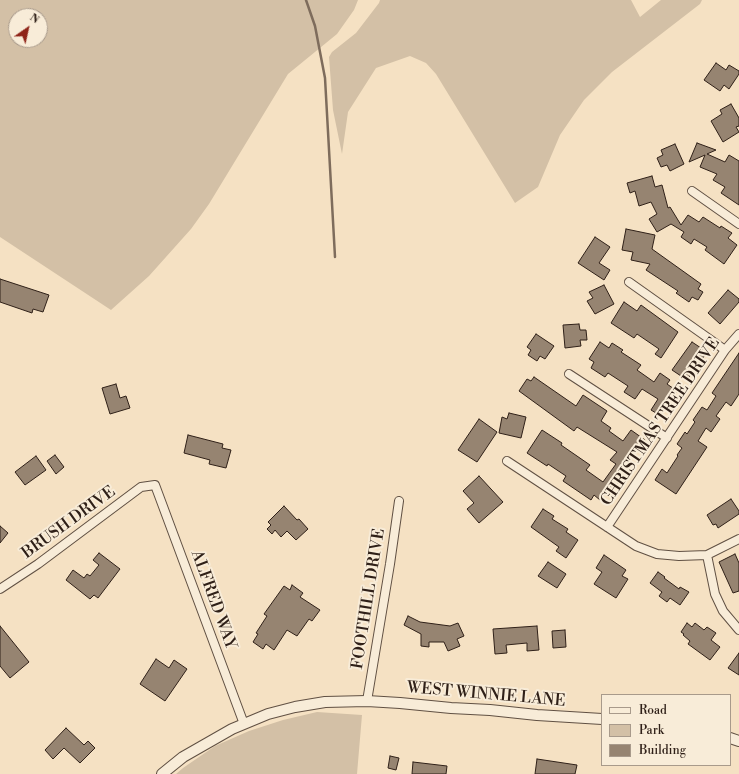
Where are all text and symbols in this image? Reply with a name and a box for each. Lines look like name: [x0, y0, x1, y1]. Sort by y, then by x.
north arrow: [8, 8, 48, 48]
text: N: [27, 11, 42, 27]
street label: CHRISTMAS TREE DRIVE: [597, 334, 725, 510]
street label: BRUSH DRIVE: [18, 483, 120, 563]
street label: FOOTHILL DRIVE: [348, 527, 390, 671]
street label: ALFRED WAY: [186, 548, 240, 652]
street label: WEST WINNIE LANE: [406, 679, 566, 711]
legend: [601, 694, 731, 766]
text: Road: [639, 703, 667, 718]
text: Park: [639, 723, 664, 738]
text: Building: [639, 743, 686, 758]

